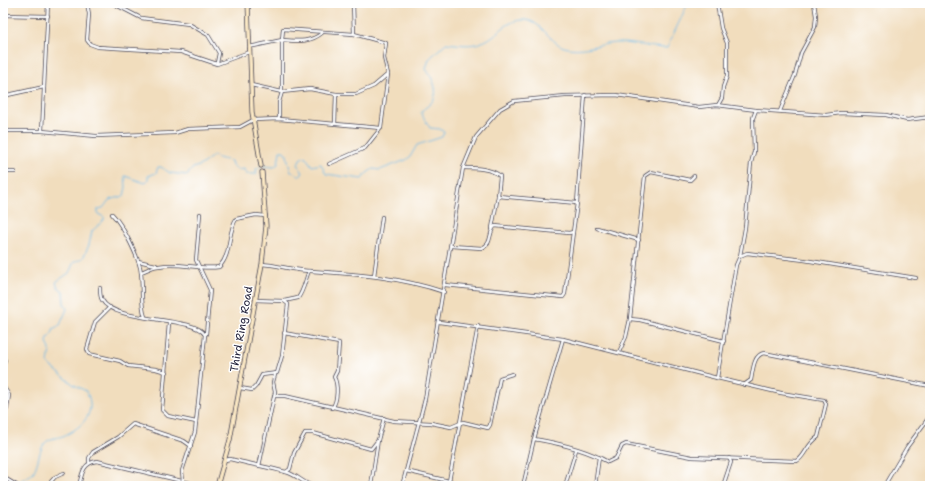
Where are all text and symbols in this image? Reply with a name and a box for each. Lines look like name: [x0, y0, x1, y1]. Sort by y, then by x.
street label: Third Ring Road: [227, 285, 256, 373]

